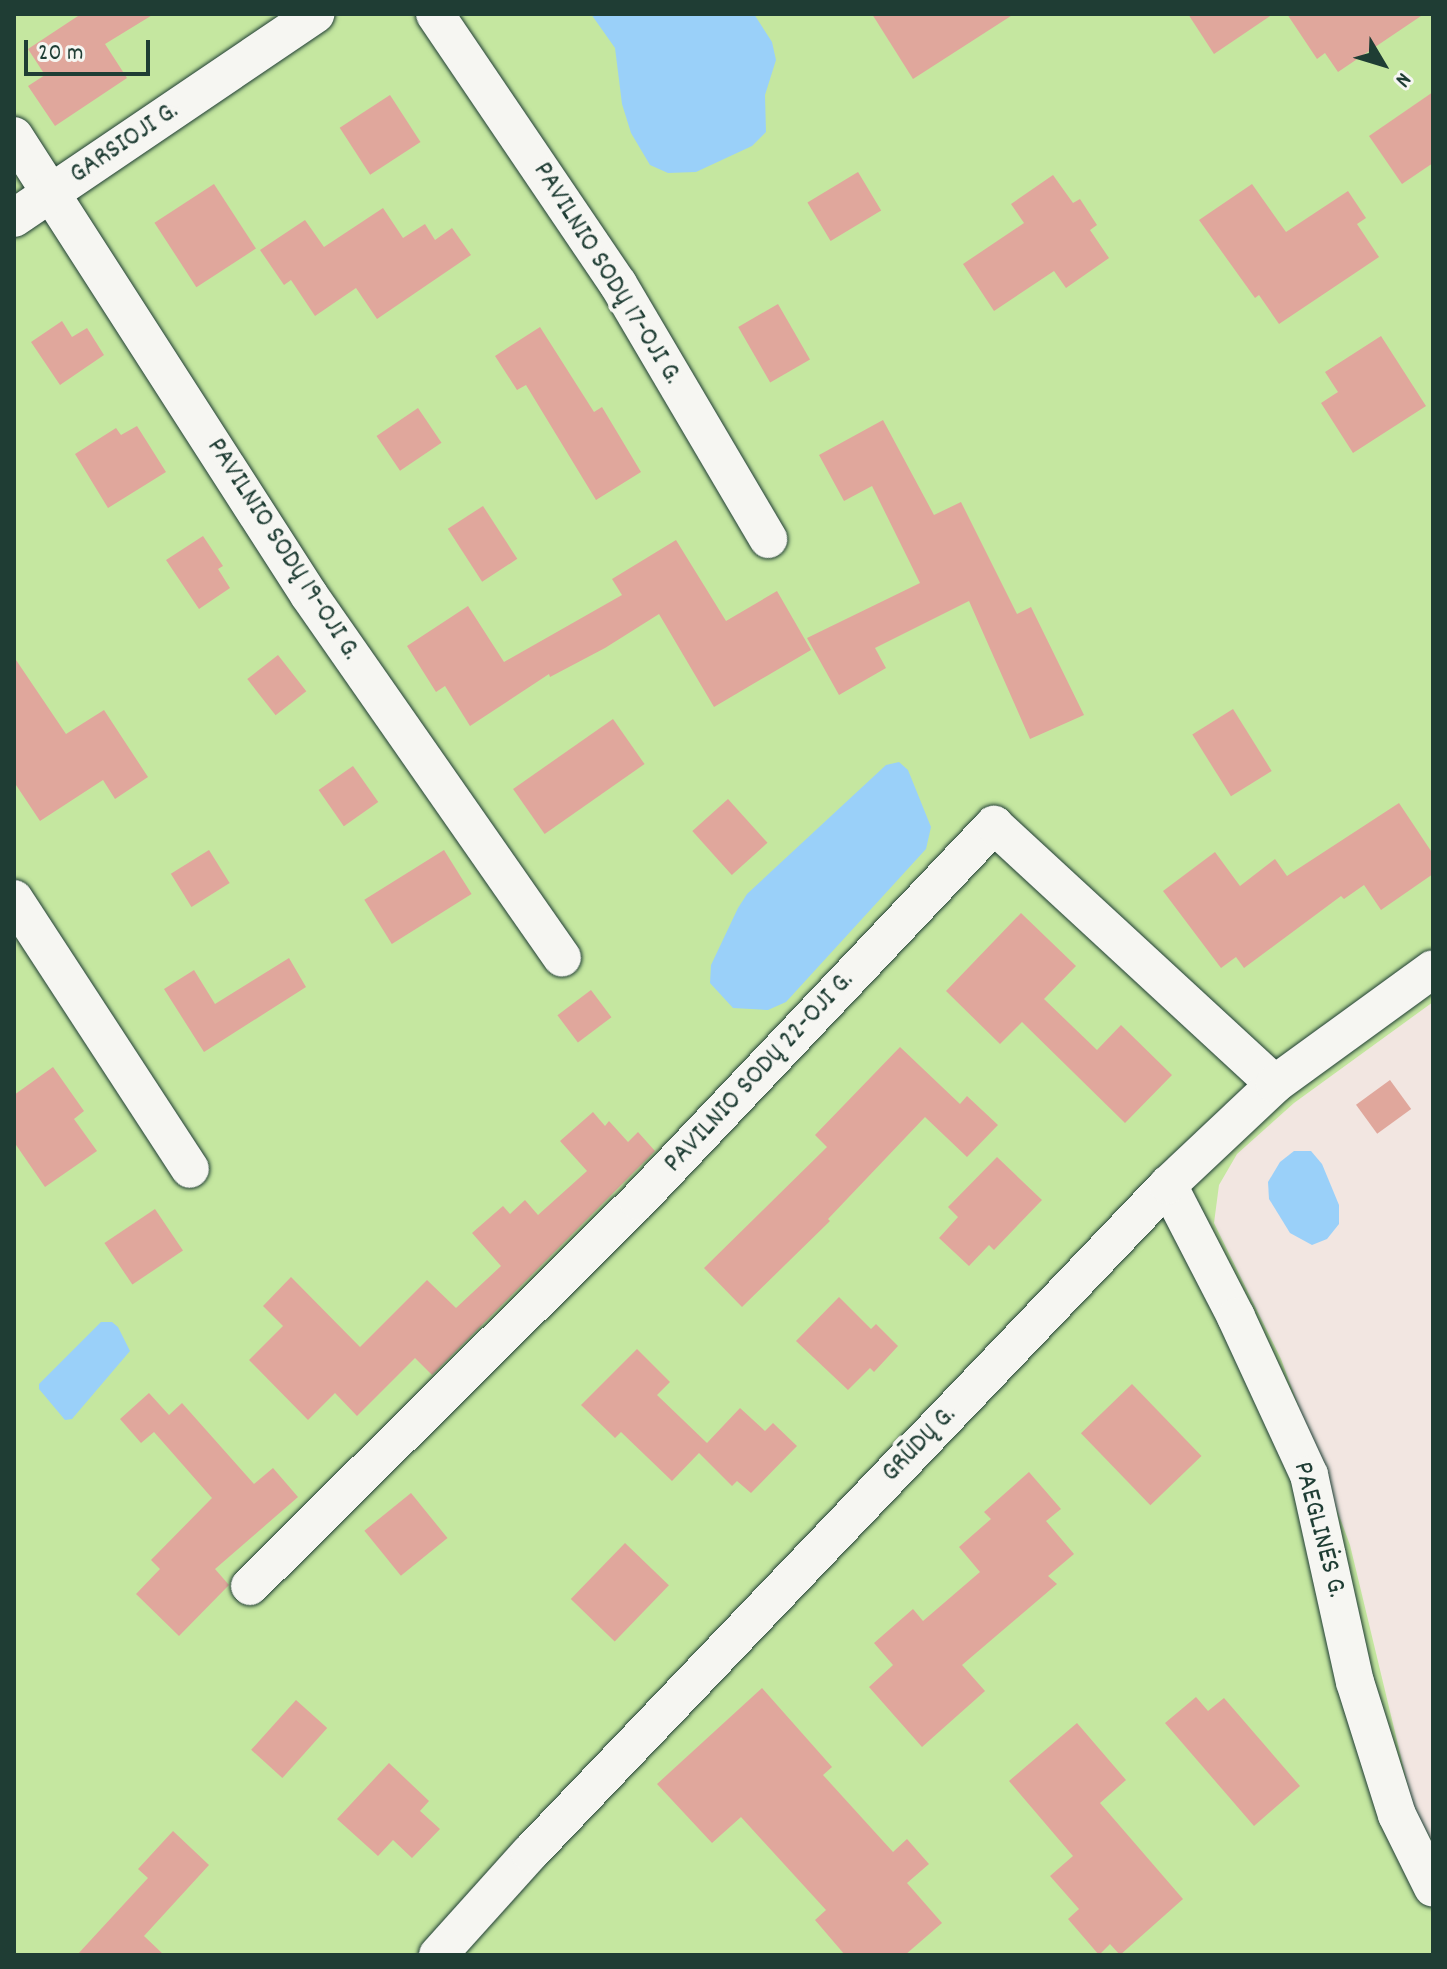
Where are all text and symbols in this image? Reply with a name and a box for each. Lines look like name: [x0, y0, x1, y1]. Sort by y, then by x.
scale bar: [28, 24, 154, 74]
north arrow: [1343, 24, 1423, 104]
text: 20 m: [38, 37, 84, 71]
text: N: [1387, 65, 1418, 93]
street label: GARSIOJI G.: [64, 95, 186, 193]
street label: PAVILNIO SODŲ 17-OJI G.: [524, 157, 688, 391]
street label: PAVILNIO SODŲ 19-OJI G.: [198, 433, 366, 667]
street label: PAVILNIO SODŲ 22-OJI G.: [658, 965, 862, 1181]
street label: GRŪDŲ G.: [875, 1400, 965, 1490]
street label: PAEGLINĖS G.: [1284, 1458, 1352, 1602]

